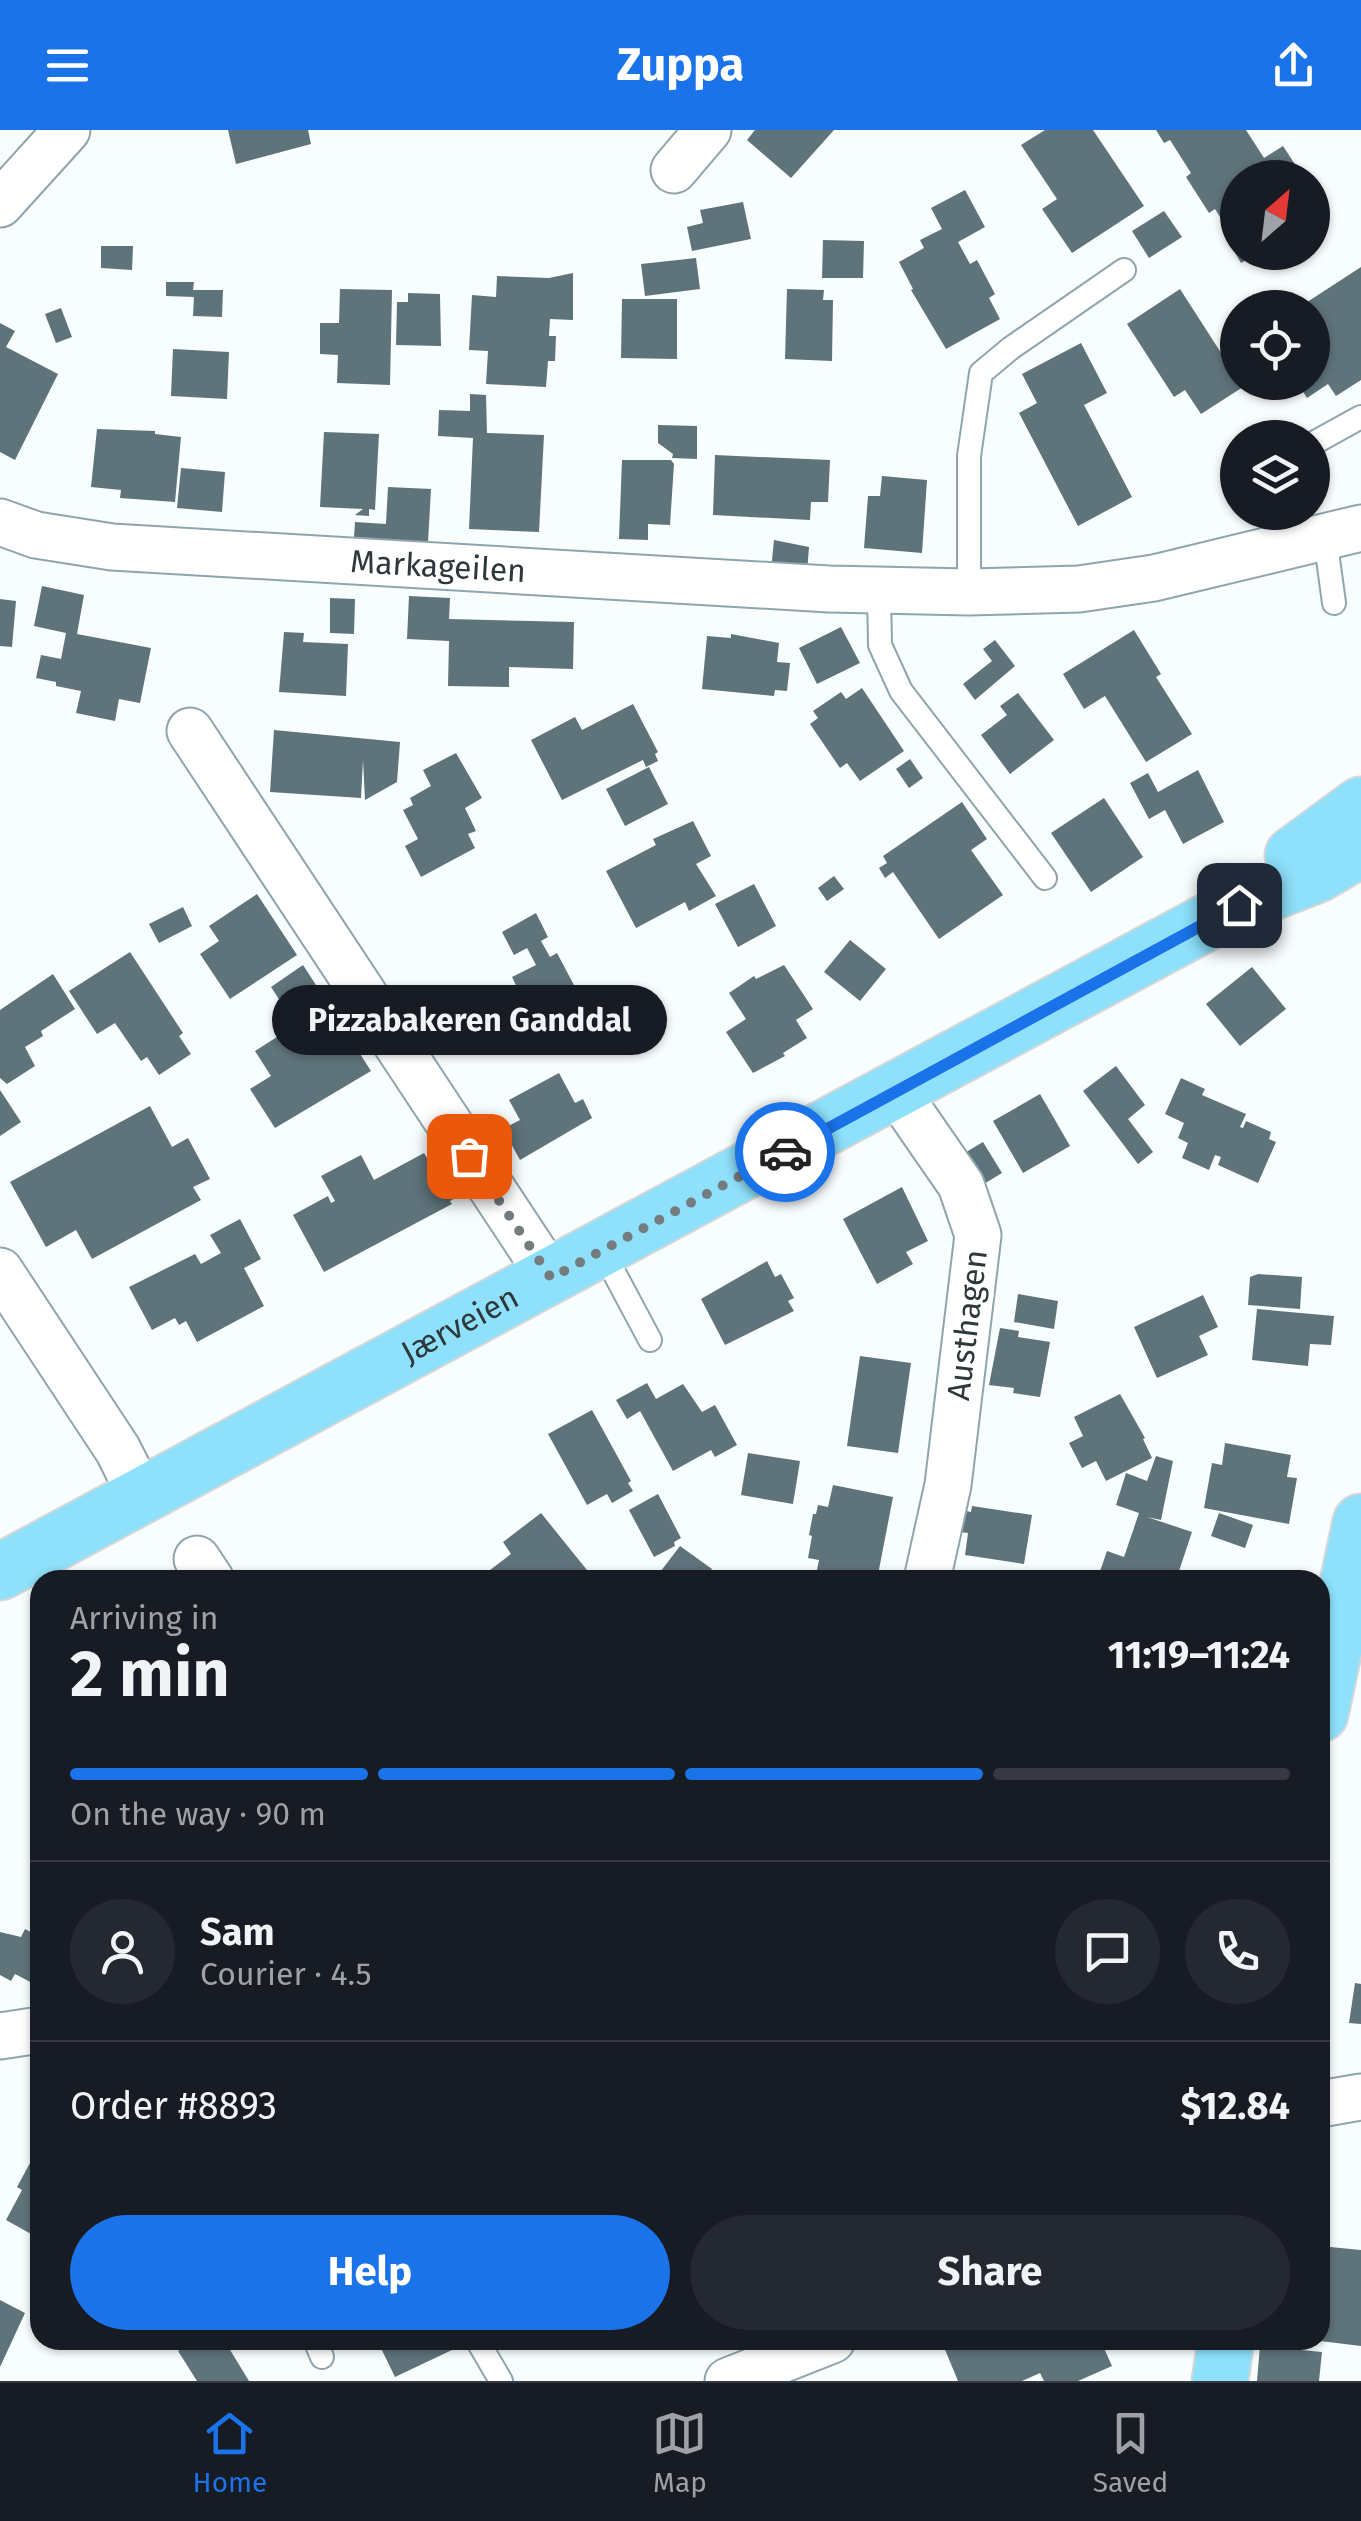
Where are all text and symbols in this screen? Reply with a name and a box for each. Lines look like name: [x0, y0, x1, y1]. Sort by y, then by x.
icon: menu: [40, 38, 95, 93]
text: Zuppa: [617, 38, 744, 92]
icon: share: [1266, 38, 1321, 93]
north arrow: [1220, 160, 1330, 270]
map controls: [1220, 160, 1330, 530]
button: locate: [1220, 290, 1330, 400]
button: layers: [1220, 420, 1330, 530]
street label: Markageilen: [349, 542, 527, 590]
pin: [1197, 863, 1282, 948]
icon: home: [1212, 878, 1267, 933]
callout: Pizzabakeren Ganddal: [272, 986, 666, 1056]
text: Pizzabakeren Ganddal: [308, 1001, 631, 1039]
courier: [735, 1102, 835, 1202]
pin: [427, 1114, 512, 1199]
icon: car: [758, 1125, 813, 1180]
icon: bag: [442, 1129, 497, 1184]
street label: Austhagen: [939, 1247, 995, 1403]
street label: Jærveien: [394, 1278, 525, 1372]
text: Arriving in: [70, 1599, 218, 1637]
text: 11:19–11:24: [1108, 1632, 1290, 1678]
text: 2 min: [70, 1635, 230, 1713]
text: On the way · 90 m: [70, 1795, 326, 1833]
button: person: [70, 1899, 175, 2004]
button: chat: [1055, 1899, 1160, 2004]
button: phone: [1185, 1899, 1290, 2004]
text: Sam: [200, 1909, 275, 1955]
text: Courier · 4.5: [200, 1955, 371, 1993]
text: Order #8893: [70, 2083, 277, 2129]
text: $12.84: [1181, 2083, 1290, 2129]
button: Help: [70, 2215, 670, 2330]
button: Share: [690, 2215, 1290, 2330]
tab: Home: [193, 2406, 267, 2499]
tab: Map: [652, 2406, 707, 2499]
tab: Saved: [1093, 2406, 1168, 2499]

